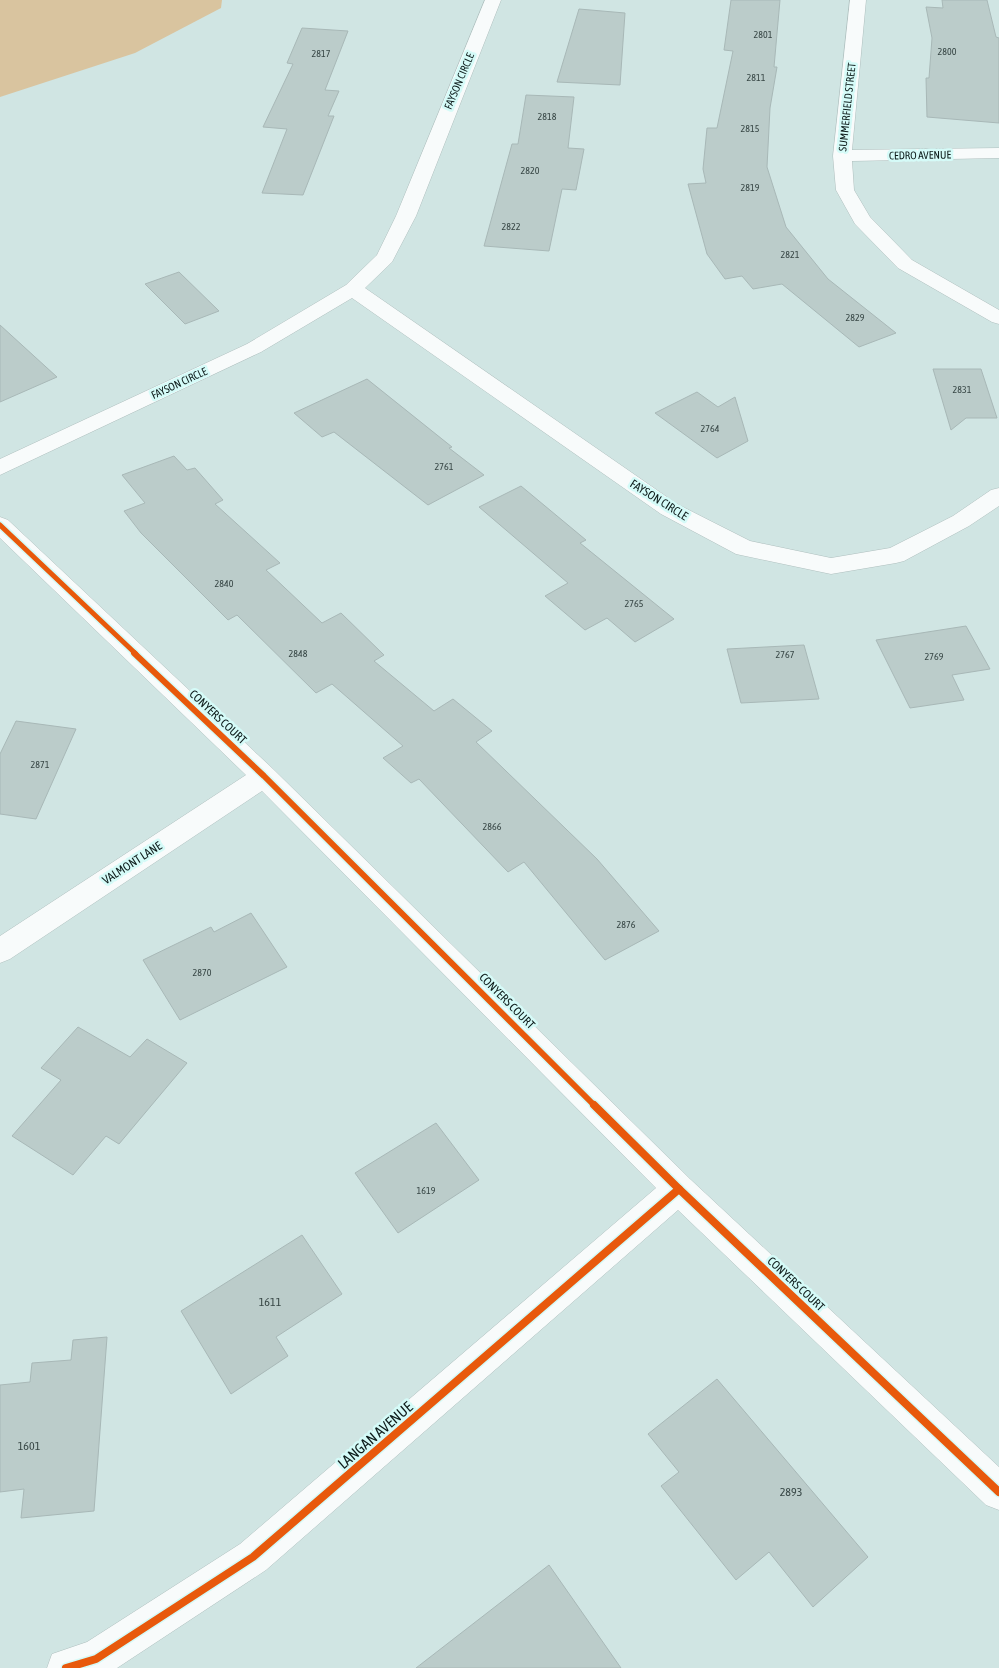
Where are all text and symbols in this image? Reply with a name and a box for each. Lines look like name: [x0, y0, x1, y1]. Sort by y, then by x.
house number: 2801: [754, 29, 773, 40]
house number: 2800: [938, 46, 957, 57]
house number: 2817: [312, 48, 331, 59]
street label: FAYSON CIRCLE: [442, 51, 476, 111]
street label: SUMMERFIELD STREET: [836, 62, 858, 152]
house number: 2811: [747, 72, 766, 83]
house number: 2818: [538, 111, 557, 122]
house number: 2815: [741, 123, 760, 134]
street label: CEDRO AVENUE: [889, 148, 951, 162]
house number: 2820: [521, 165, 540, 176]
house number: 2819: [741, 182, 760, 193]
house number: 2822: [502, 221, 521, 232]
house number: 2821: [781, 249, 800, 260]
house number: 2829: [846, 312, 865, 323]
street label: FAYSON CIRCLE: [149, 365, 209, 401]
house number: 2831: [953, 384, 972, 395]
house number: 2764: [701, 423, 720, 434]
house number: 2761: [435, 461, 454, 472]
street label: FAYSON CIRCLE: [628, 477, 690, 523]
house number: 2840: [215, 578, 234, 589]
house number: 2765: [625, 598, 644, 609]
house number: 2848: [289, 648, 308, 659]
house number: 2767: [776, 649, 795, 660]
house number: 2769: [925, 651, 944, 662]
street label: CONYERS COURT: [187, 687, 250, 747]
house number: 2871: [31, 759, 50, 770]
house number: 2866: [483, 821, 502, 832]
street label: VALMONT LANE: [100, 839, 164, 887]
house number: 2876: [617, 919, 636, 930]
house number: 2870: [193, 967, 212, 978]
street label: CONYERS COURT: [476, 970, 538, 1032]
house number: 1619: [417, 1185, 436, 1196]
street label: CONYERS COURT: [765, 1254, 828, 1314]
house number: 1611: [259, 1295, 282, 1309]
street label: LANGAN AVENUE: [334, 1398, 416, 1472]
house number: 1601: [18, 1439, 41, 1453]
house number: 2893: [780, 1485, 802, 1499]

